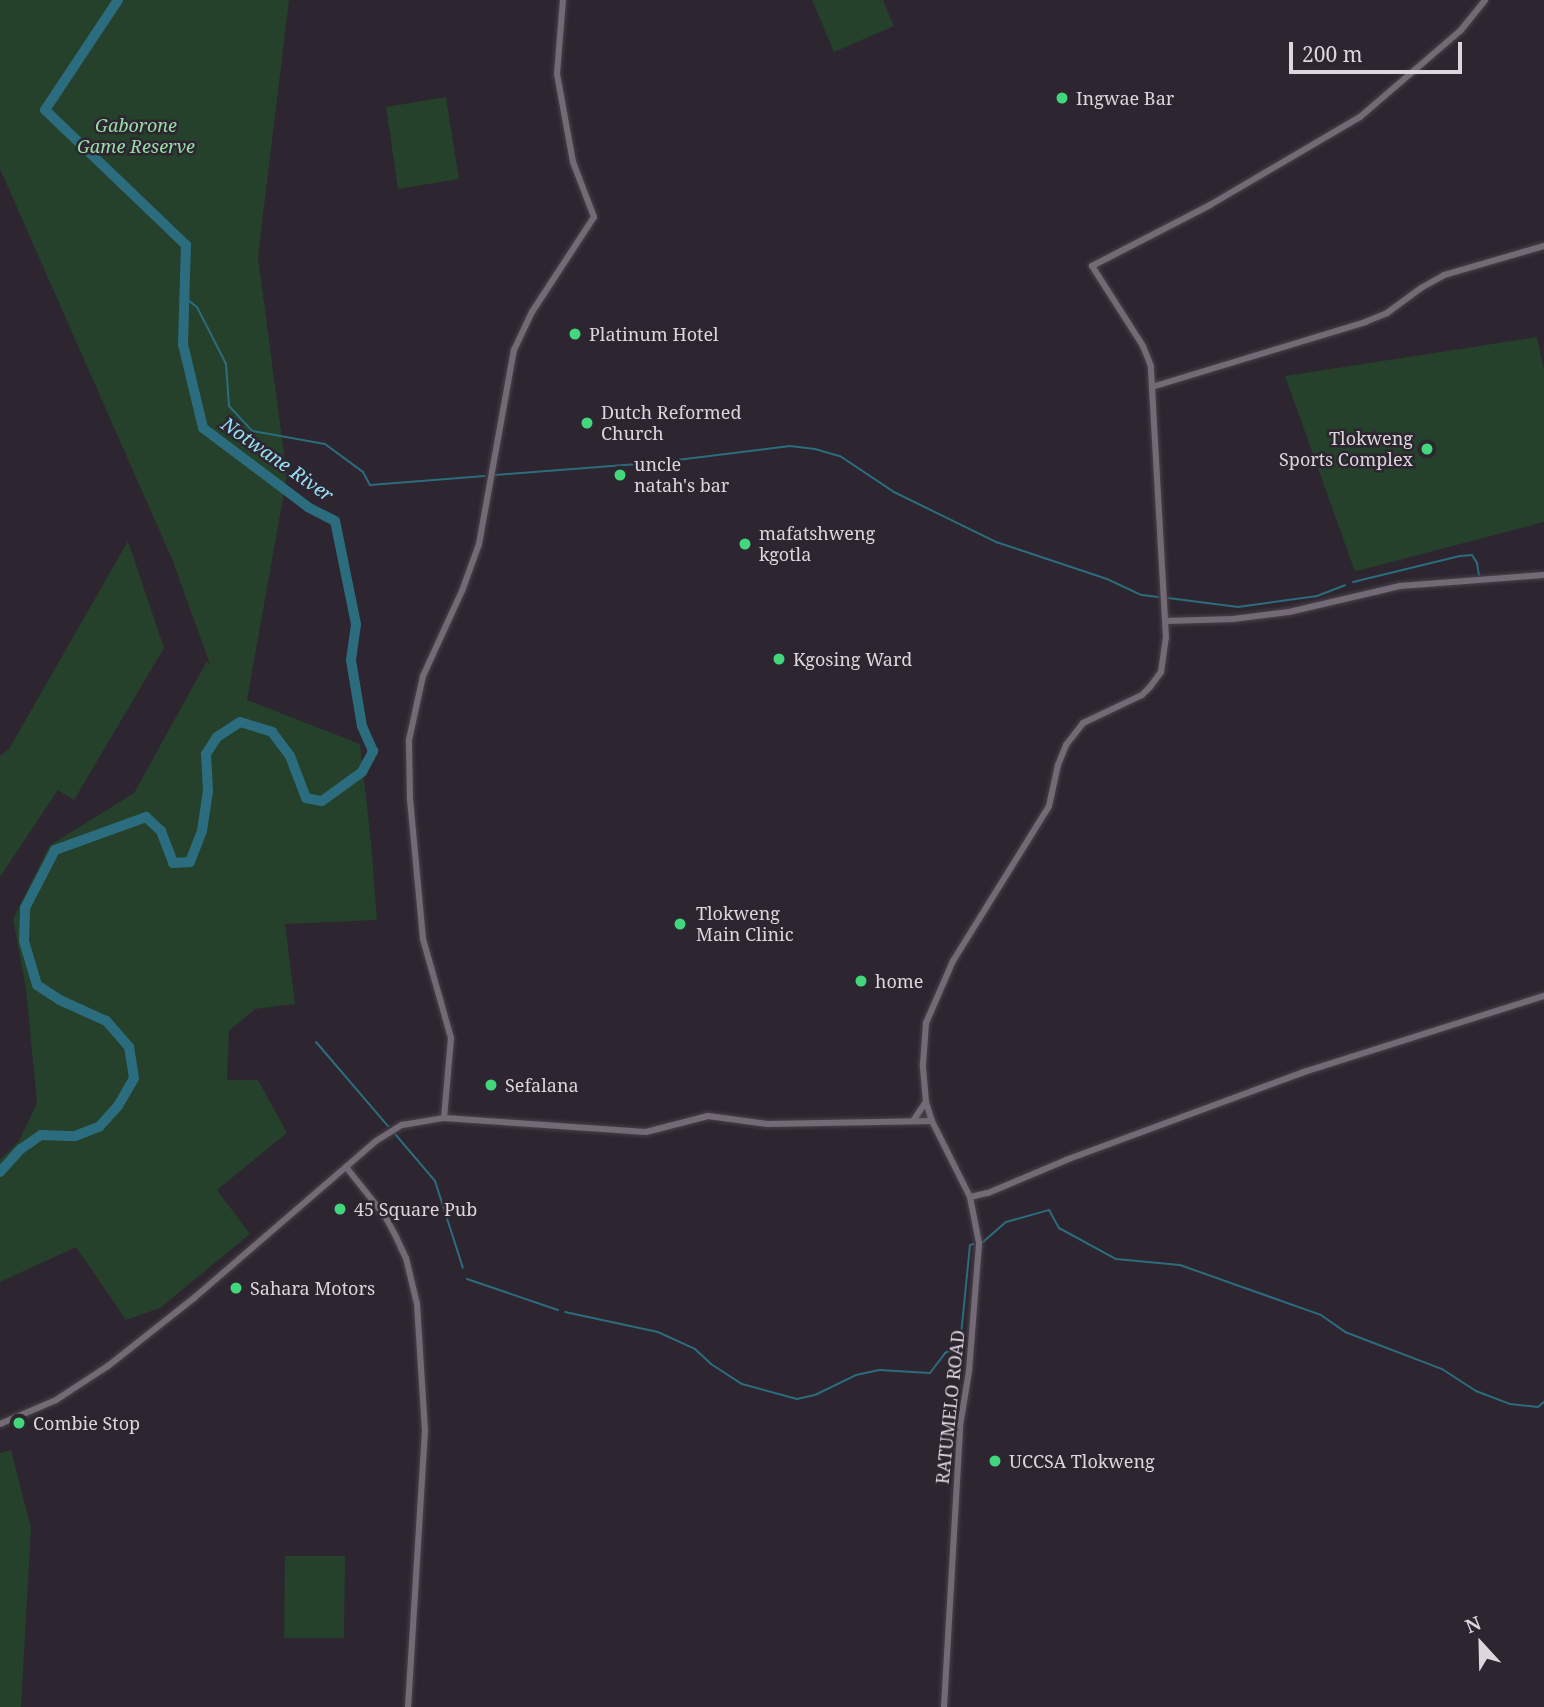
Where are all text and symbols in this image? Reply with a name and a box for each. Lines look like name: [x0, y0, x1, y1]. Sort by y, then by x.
scale bar: [1292, 28, 1465, 72]
text: 200 m: [1302, 40, 1363, 68]
place label: Ingwae Bar: [1076, 87, 1174, 109]
marker: Ingwae Bar: [1054, 90, 1070, 106]
park label: Gaborone Game Reserve: [77, 115, 195, 158]
place label: Platinum Hotel: [589, 323, 719, 345]
marker: Platinum Hotel: [567, 326, 583, 342]
place label: Dutch Reformed Church: [601, 402, 741, 444]
water label: Notwane River: [217, 413, 337, 507]
marker: Dutch Reformed Church: [579, 415, 595, 431]
place label: Tlokweng Sports Complex: [1279, 428, 1413, 471]
marker: Tlokweng Sports Complex: [1419, 441, 1435, 457]
place label: uncle natah's bar: [634, 454, 729, 496]
marker: uncle natah's bar: [612, 467, 628, 483]
place label: mafatshweng kgotla: [759, 523, 875, 566]
marker: mafatshweng kgotla: [737, 536, 753, 552]
place label: Kgosing Ward: [793, 648, 912, 670]
marker: Kgosing Ward: [771, 651, 787, 667]
place label: Tlokweng Main Clinic: [696, 903, 794, 946]
marker: Tlokweng Main Clinic: [670, 914, 690, 934]
place label: home: [875, 970, 923, 992]
marker: home: [853, 973, 869, 989]
place label: Sefalana: [505, 1074, 579, 1096]
marker: Sefalana: [483, 1077, 499, 1093]
place label: 45 Square Pub: [354, 1198, 477, 1220]
marker: 45 Square Pub: [332, 1201, 348, 1217]
place label: Sahara Motors: [250, 1277, 375, 1299]
marker: Sahara Motors: [228, 1280, 244, 1296]
street label: RATUMELO ROAD: [931, 1329, 969, 1485]
place label: Combie Stop: [33, 1412, 140, 1434]
marker: Combie Stop: [11, 1415, 27, 1431]
place label: UCCSA Tlokweng: [1009, 1450, 1155, 1472]
marker: UCCSA Tlokweng: [987, 1453, 1003, 1469]
north arrow: [1446, 1609, 1516, 1679]
text: N: [1461, 1610, 1485, 1639]

